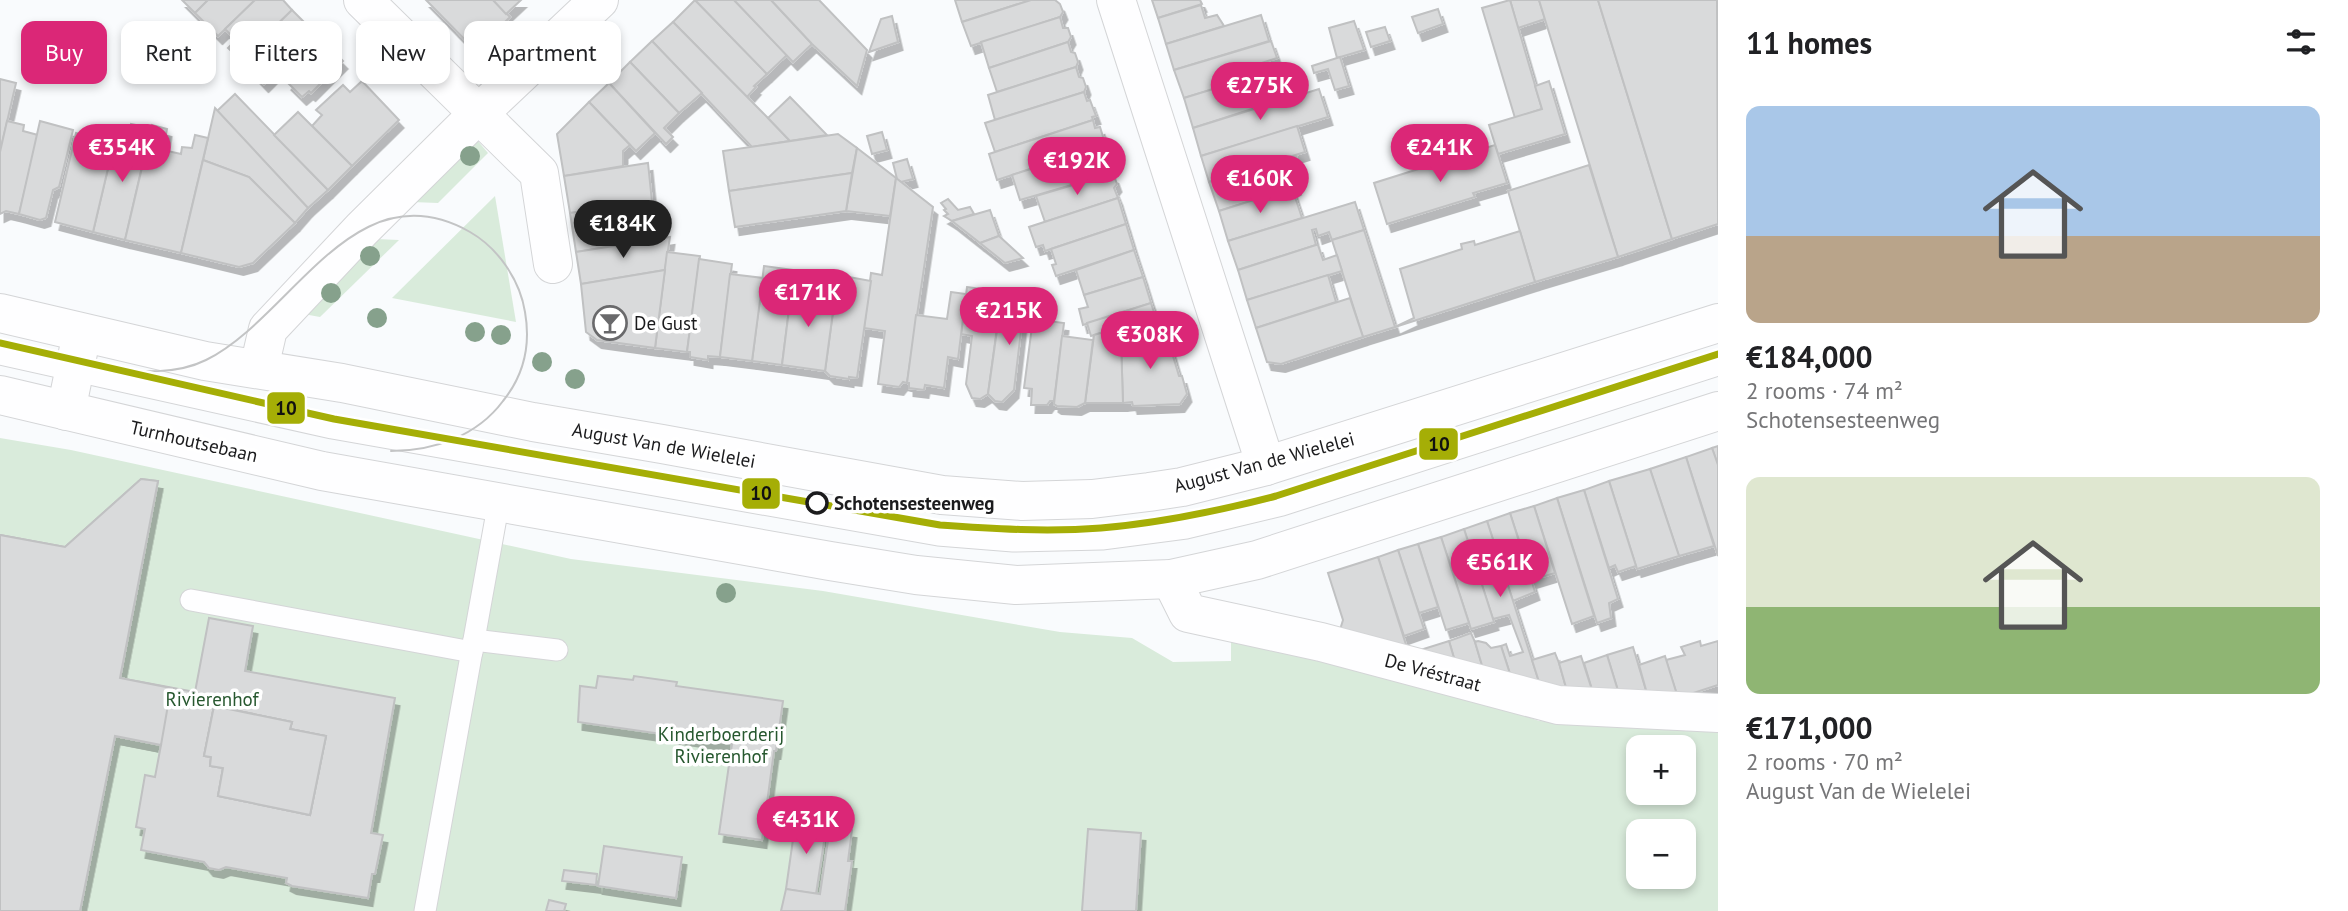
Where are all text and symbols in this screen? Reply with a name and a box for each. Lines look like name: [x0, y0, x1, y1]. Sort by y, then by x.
chip: Buy: [21, 21, 107, 84]
chip: Rent: [121, 21, 216, 84]
chip: Filters: [230, 21, 342, 84]
chip: New: [356, 21, 450, 84]
chip: Apartment: [464, 21, 621, 84]
text: 11 homes: [1746, 23, 1872, 62]
icon: filters: [2282, 23, 2320, 61]
pin: €275K: [1211, 62, 1309, 122]
text: €275K: [1227, 70, 1293, 99]
pin: €354K: [73, 124, 171, 184]
pin: €241K: [1391, 124, 1489, 184]
text: €354K: [89, 132, 155, 161]
text: €241K: [1407, 132, 1473, 161]
pin: €192K: [1028, 138, 1126, 197]
text: €192K: [1044, 145, 1110, 174]
icon: home: [1970, 151, 2096, 277]
pin: €160K: [1211, 156, 1309, 215]
text: €160K: [1227, 163, 1293, 192]
pin: €184K: [574, 201, 672, 260]
text: €184K: [590, 208, 656, 237]
pin: €171K: [759, 270, 857, 329]
text: €171K: [775, 277, 841, 306]
pin: €215K: [960, 288, 1058, 347]
text: €215K: [976, 295, 1042, 324]
bar icon: De Gust: [591, 304, 629, 342]
place label: De Gust: [634, 311, 698, 335]
pin: €308K: [1101, 312, 1199, 371]
text: €308K: [1117, 319, 1183, 348]
text: €184,000: [1746, 337, 1873, 376]
text: 2 rooms · 74 m²: [1746, 376, 1903, 405]
line badge: 10: [266, 391, 306, 425]
text: 10: [275, 396, 297, 420]
text: Schotensesteenweg: [1746, 405, 1940, 434]
street label: Turnhoutsebaan: [128, 415, 260, 467]
street label: August Van de Wielelei: [570, 417, 758, 473]
street label: August Van de Wielelei: [1171, 426, 1357, 498]
line badge: 10: [1418, 427, 1459, 461]
text: 10: [1428, 432, 1450, 456]
line badge: 10: [741, 477, 781, 510]
text: 10: [750, 481, 772, 505]
place label: Schotensesteenweg: [834, 491, 994, 515]
marker: Schotensesteenweg: [806, 492, 828, 514]
icon: home: [1970, 522, 2096, 648]
pin: €561K: [1451, 540, 1549, 599]
text: €561K: [1467, 547, 1533, 576]
street label: De Vréstraat: [1382, 648, 1484, 697]
park label: Rivierenhof: [165, 687, 260, 711]
text: €171,000: [1746, 708, 1873, 747]
park label: Kinderboerderij Rivierenhof: [658, 722, 784, 768]
map controls: [1626, 735, 1696, 889]
button: +: [1626, 735, 1696, 805]
text: 2 rooms · 70 m²: [1746, 747, 1903, 776]
text: August Van de Wielelei: [1746, 776, 1971, 805]
pin: €431K: [757, 796, 855, 856]
text: €431K: [773, 804, 839, 833]
button: −: [1626, 819, 1696, 889]

